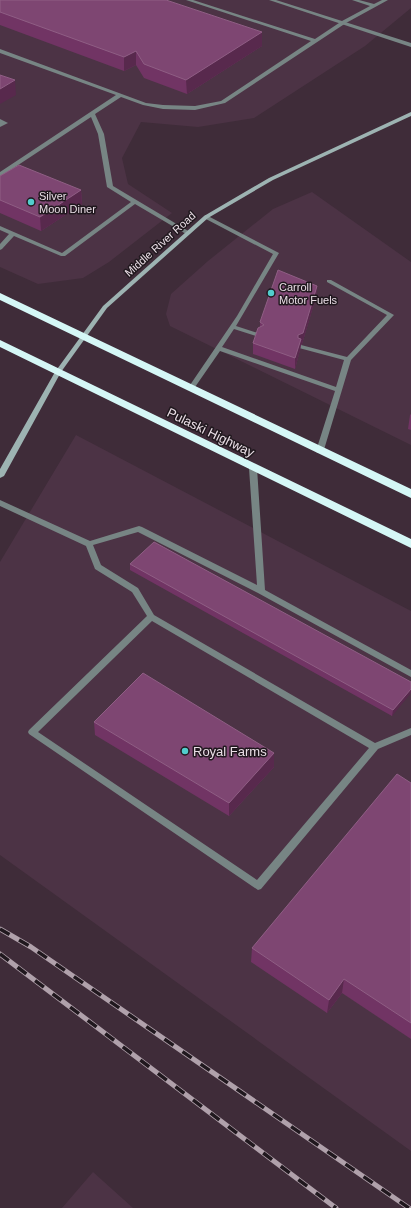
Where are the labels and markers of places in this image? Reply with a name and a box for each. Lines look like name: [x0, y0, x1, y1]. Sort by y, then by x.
place label: Silver Moon Diner: [39, 190, 96, 215]
marker: Silver Moon Diner: [26, 197, 36, 207]
place label: Carroll Motor Fuels: [279, 281, 338, 306]
marker: Carroll Motor Fuels: [266, 288, 276, 298]
place label: Royal Farms: [193, 744, 267, 759]
marker: Royal Farms: [180, 746, 190, 756]

